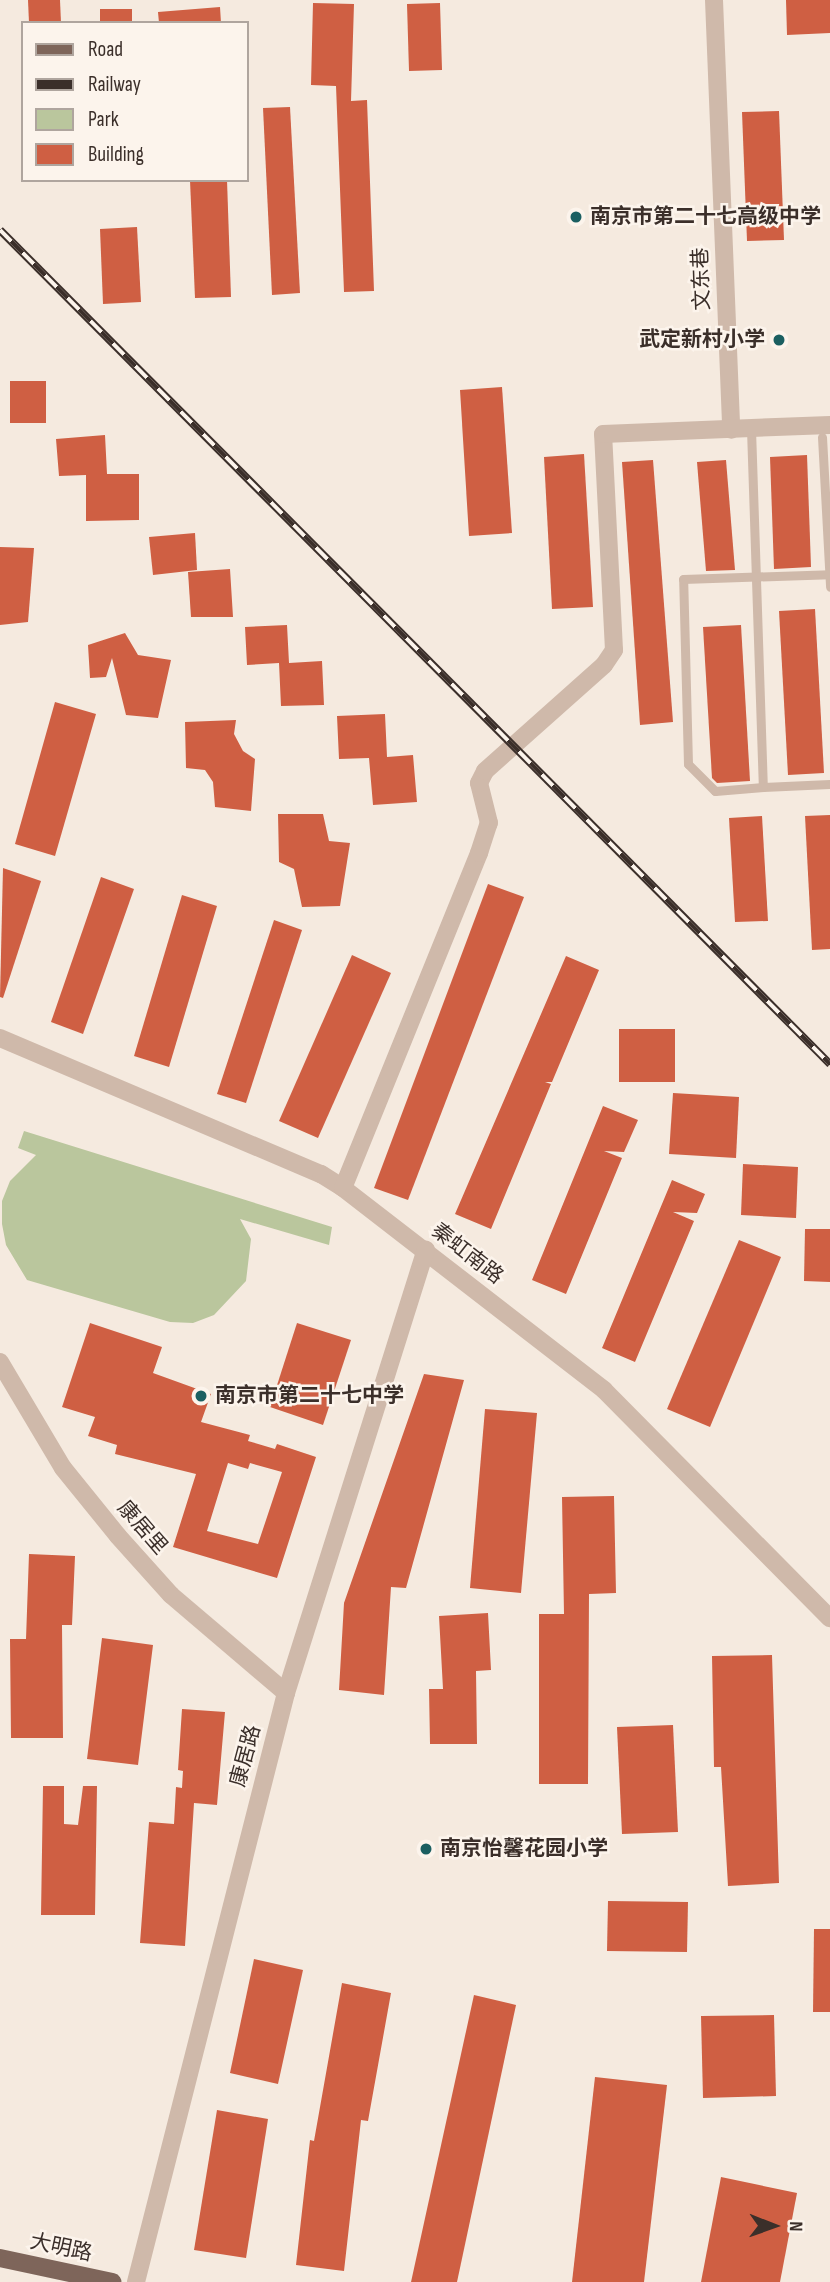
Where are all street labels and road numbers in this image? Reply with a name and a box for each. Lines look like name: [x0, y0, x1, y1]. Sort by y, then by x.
street label: 文东巷: [688, 247, 716, 311]
street label: 秦虹南路: [426, 1218, 508, 1290]
street label: 康居里: [112, 1496, 172, 1560]
street label: 康居路: [226, 1722, 266, 1790]
street label: 大明路: [28, 2229, 94, 2267]

